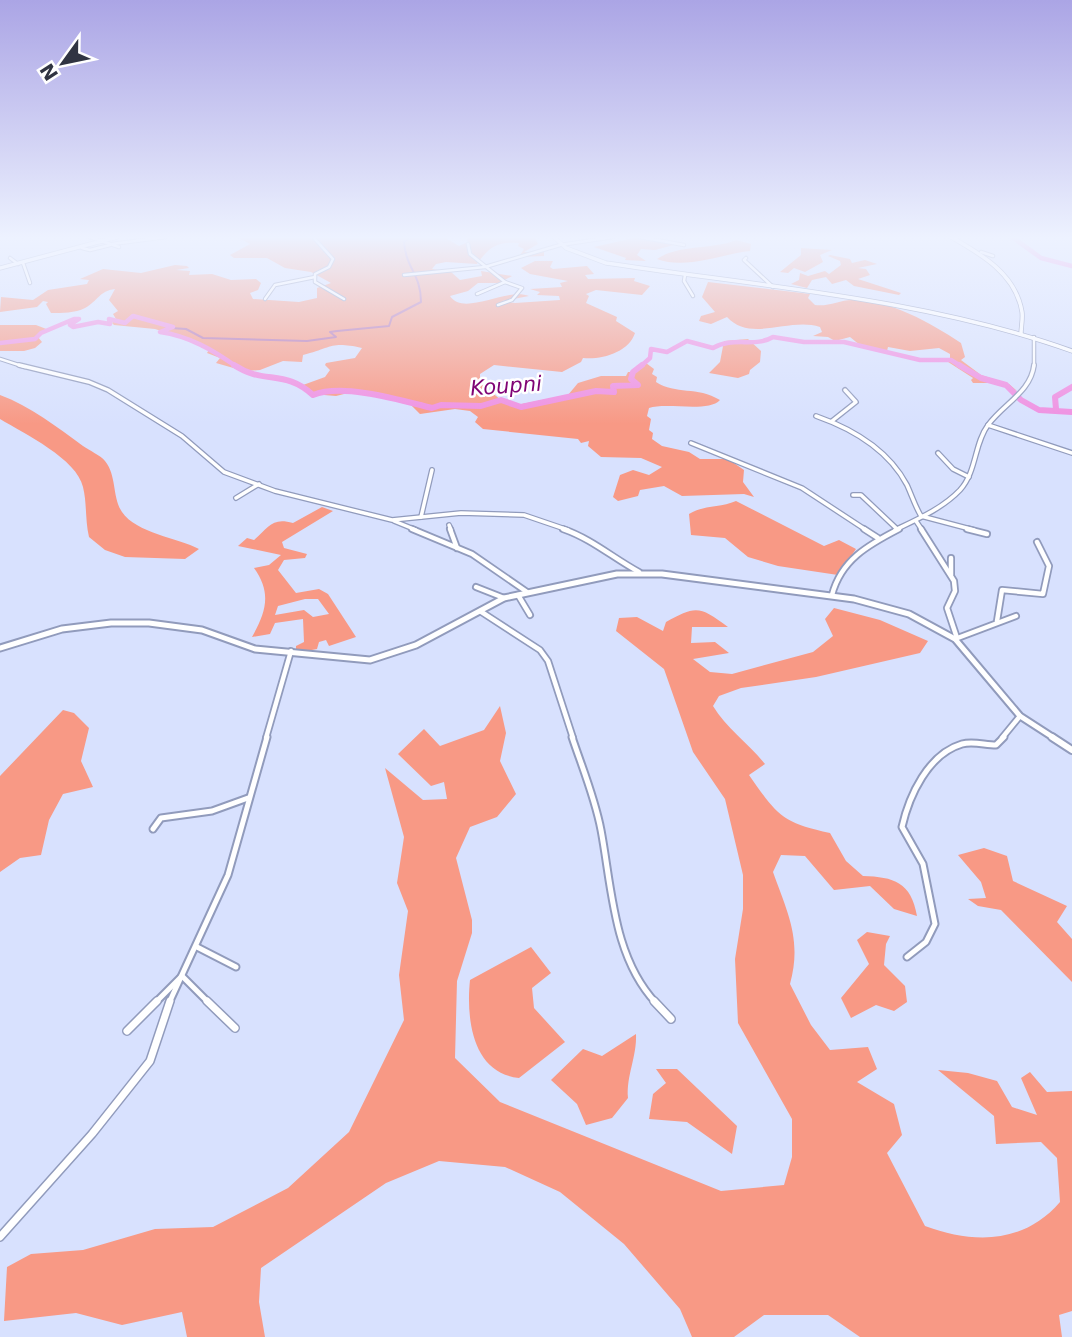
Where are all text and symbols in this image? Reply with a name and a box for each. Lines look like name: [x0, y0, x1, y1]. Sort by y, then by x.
north arrow: [28, 28, 98, 98]
text: N: [35, 60, 62, 85]
water label: Koupni: [469, 372, 543, 400]

